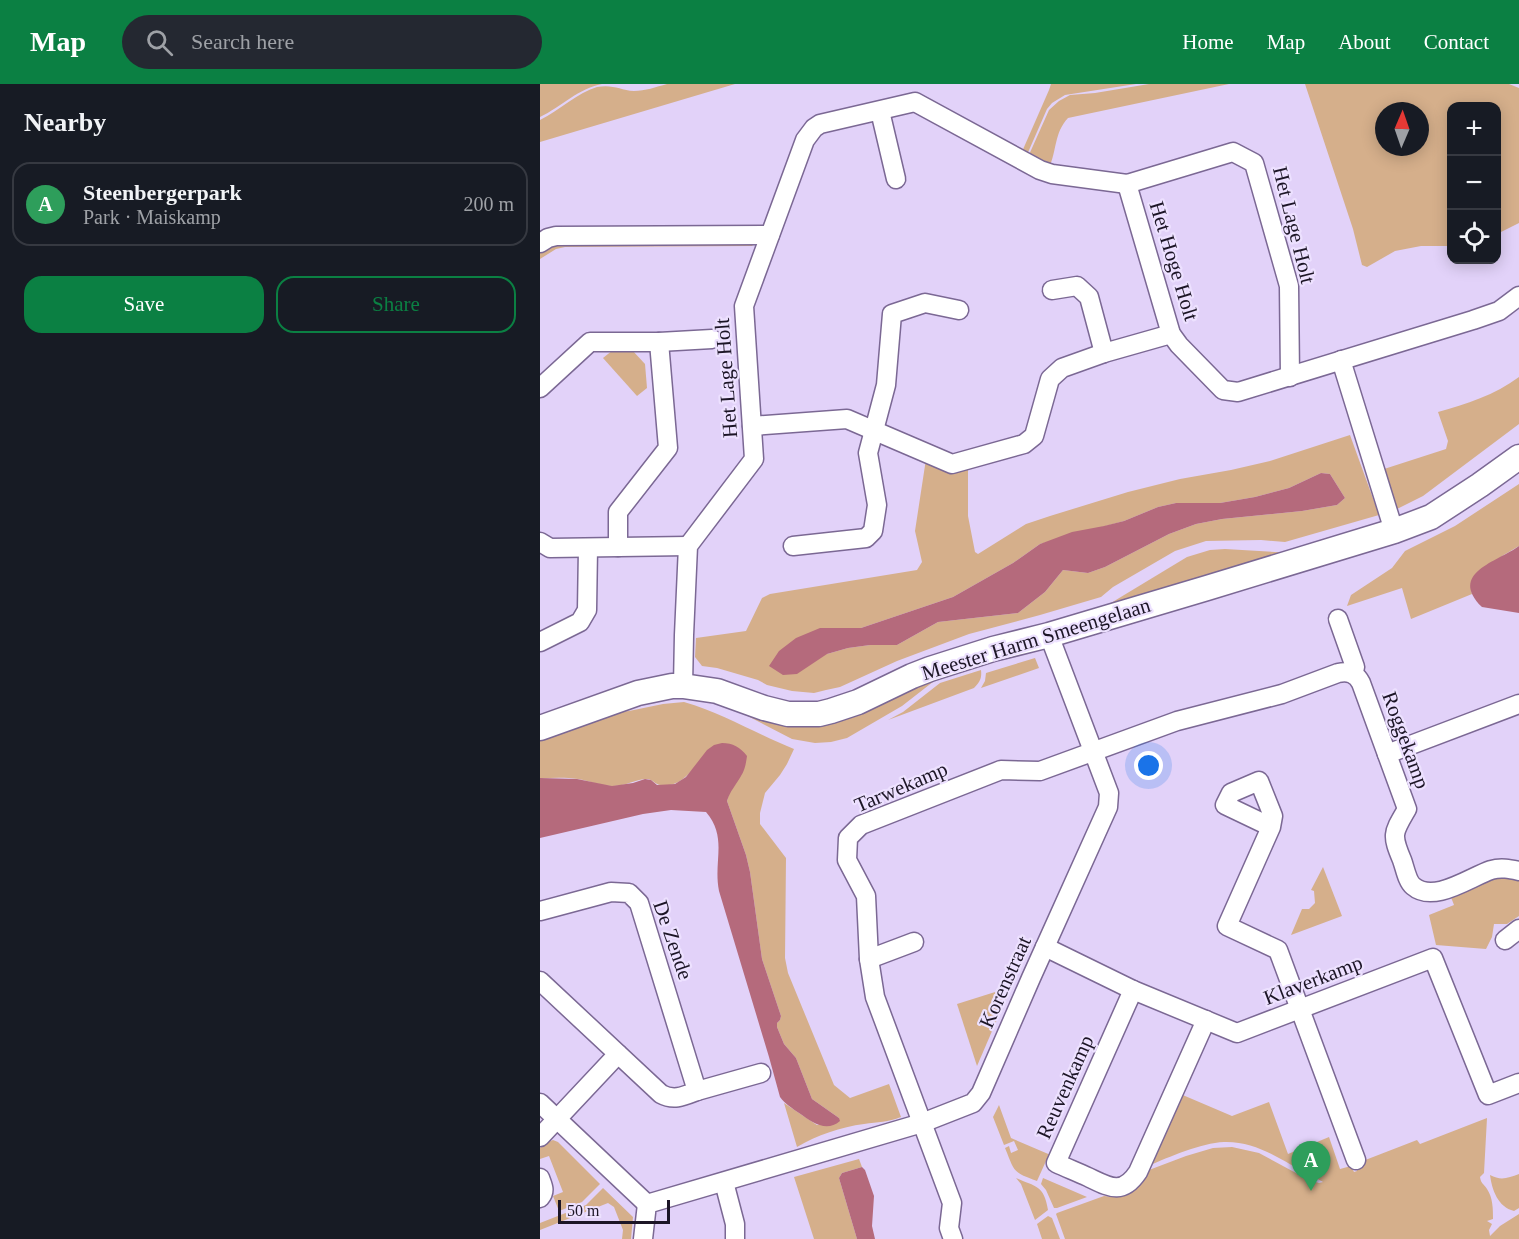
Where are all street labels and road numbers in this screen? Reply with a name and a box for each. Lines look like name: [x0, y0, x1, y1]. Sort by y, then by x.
street label: Het Lage Holt: [1268, 164, 1320, 286]
street label: Het Hoge Holt: [1144, 198, 1204, 324]
street label: Het Lage Holt: [710, 317, 742, 439]
street label: Meester Harm Smeengelaan: [919, 593, 1154, 685]
street label: Roggekamp: [1377, 688, 1435, 792]
street label: Tarwekamp: [851, 757, 951, 817]
street label: De Zende: [648, 897, 698, 983]
street label: Korenstraat: [974, 932, 1036, 1032]
street label: Klaverkamp: [1260, 950, 1366, 1010]
street label: Reuvenkamp: [1032, 1032, 1098, 1142]

